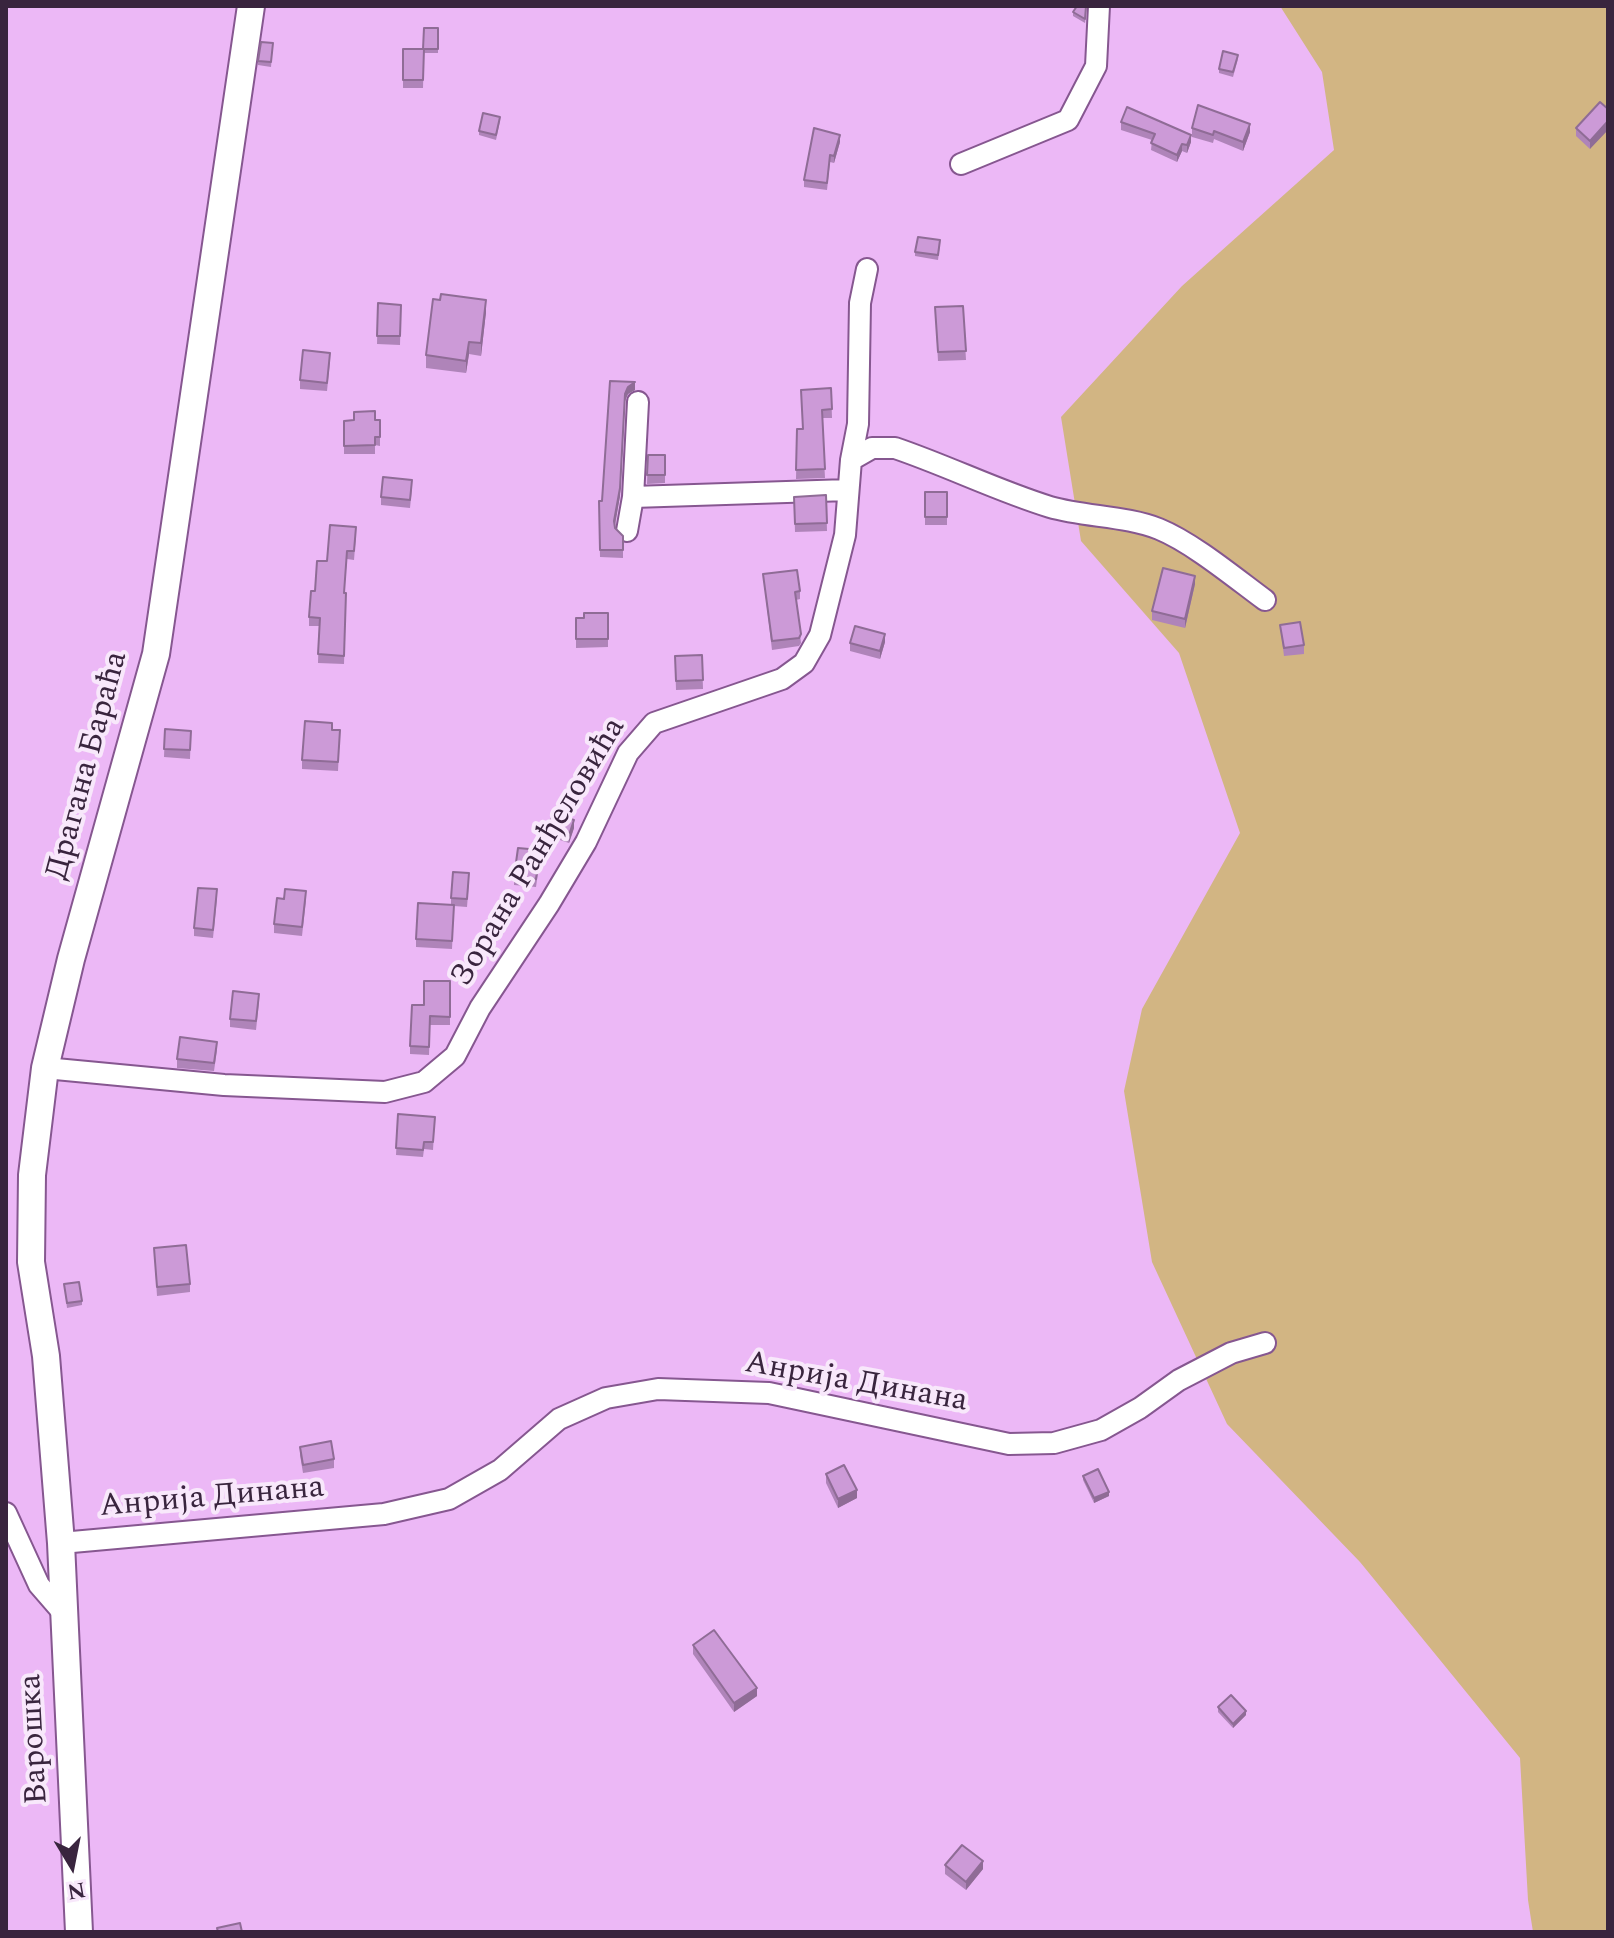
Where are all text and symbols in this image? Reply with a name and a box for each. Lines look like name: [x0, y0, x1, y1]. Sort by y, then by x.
street label: Драгана Бараћа: [40, 647, 138, 885]
street label: Зорана Ранђеловића: [444, 711, 636, 995]
street label: Анрија Динана: [742, 1345, 970, 1423]
street label: Анрија Динана: [98, 1470, 326, 1528]
street label: Варошка: [13, 1673, 59, 1805]
north arrow: [32, 1826, 112, 1906]
text: N: [65, 1872, 88, 1908]

